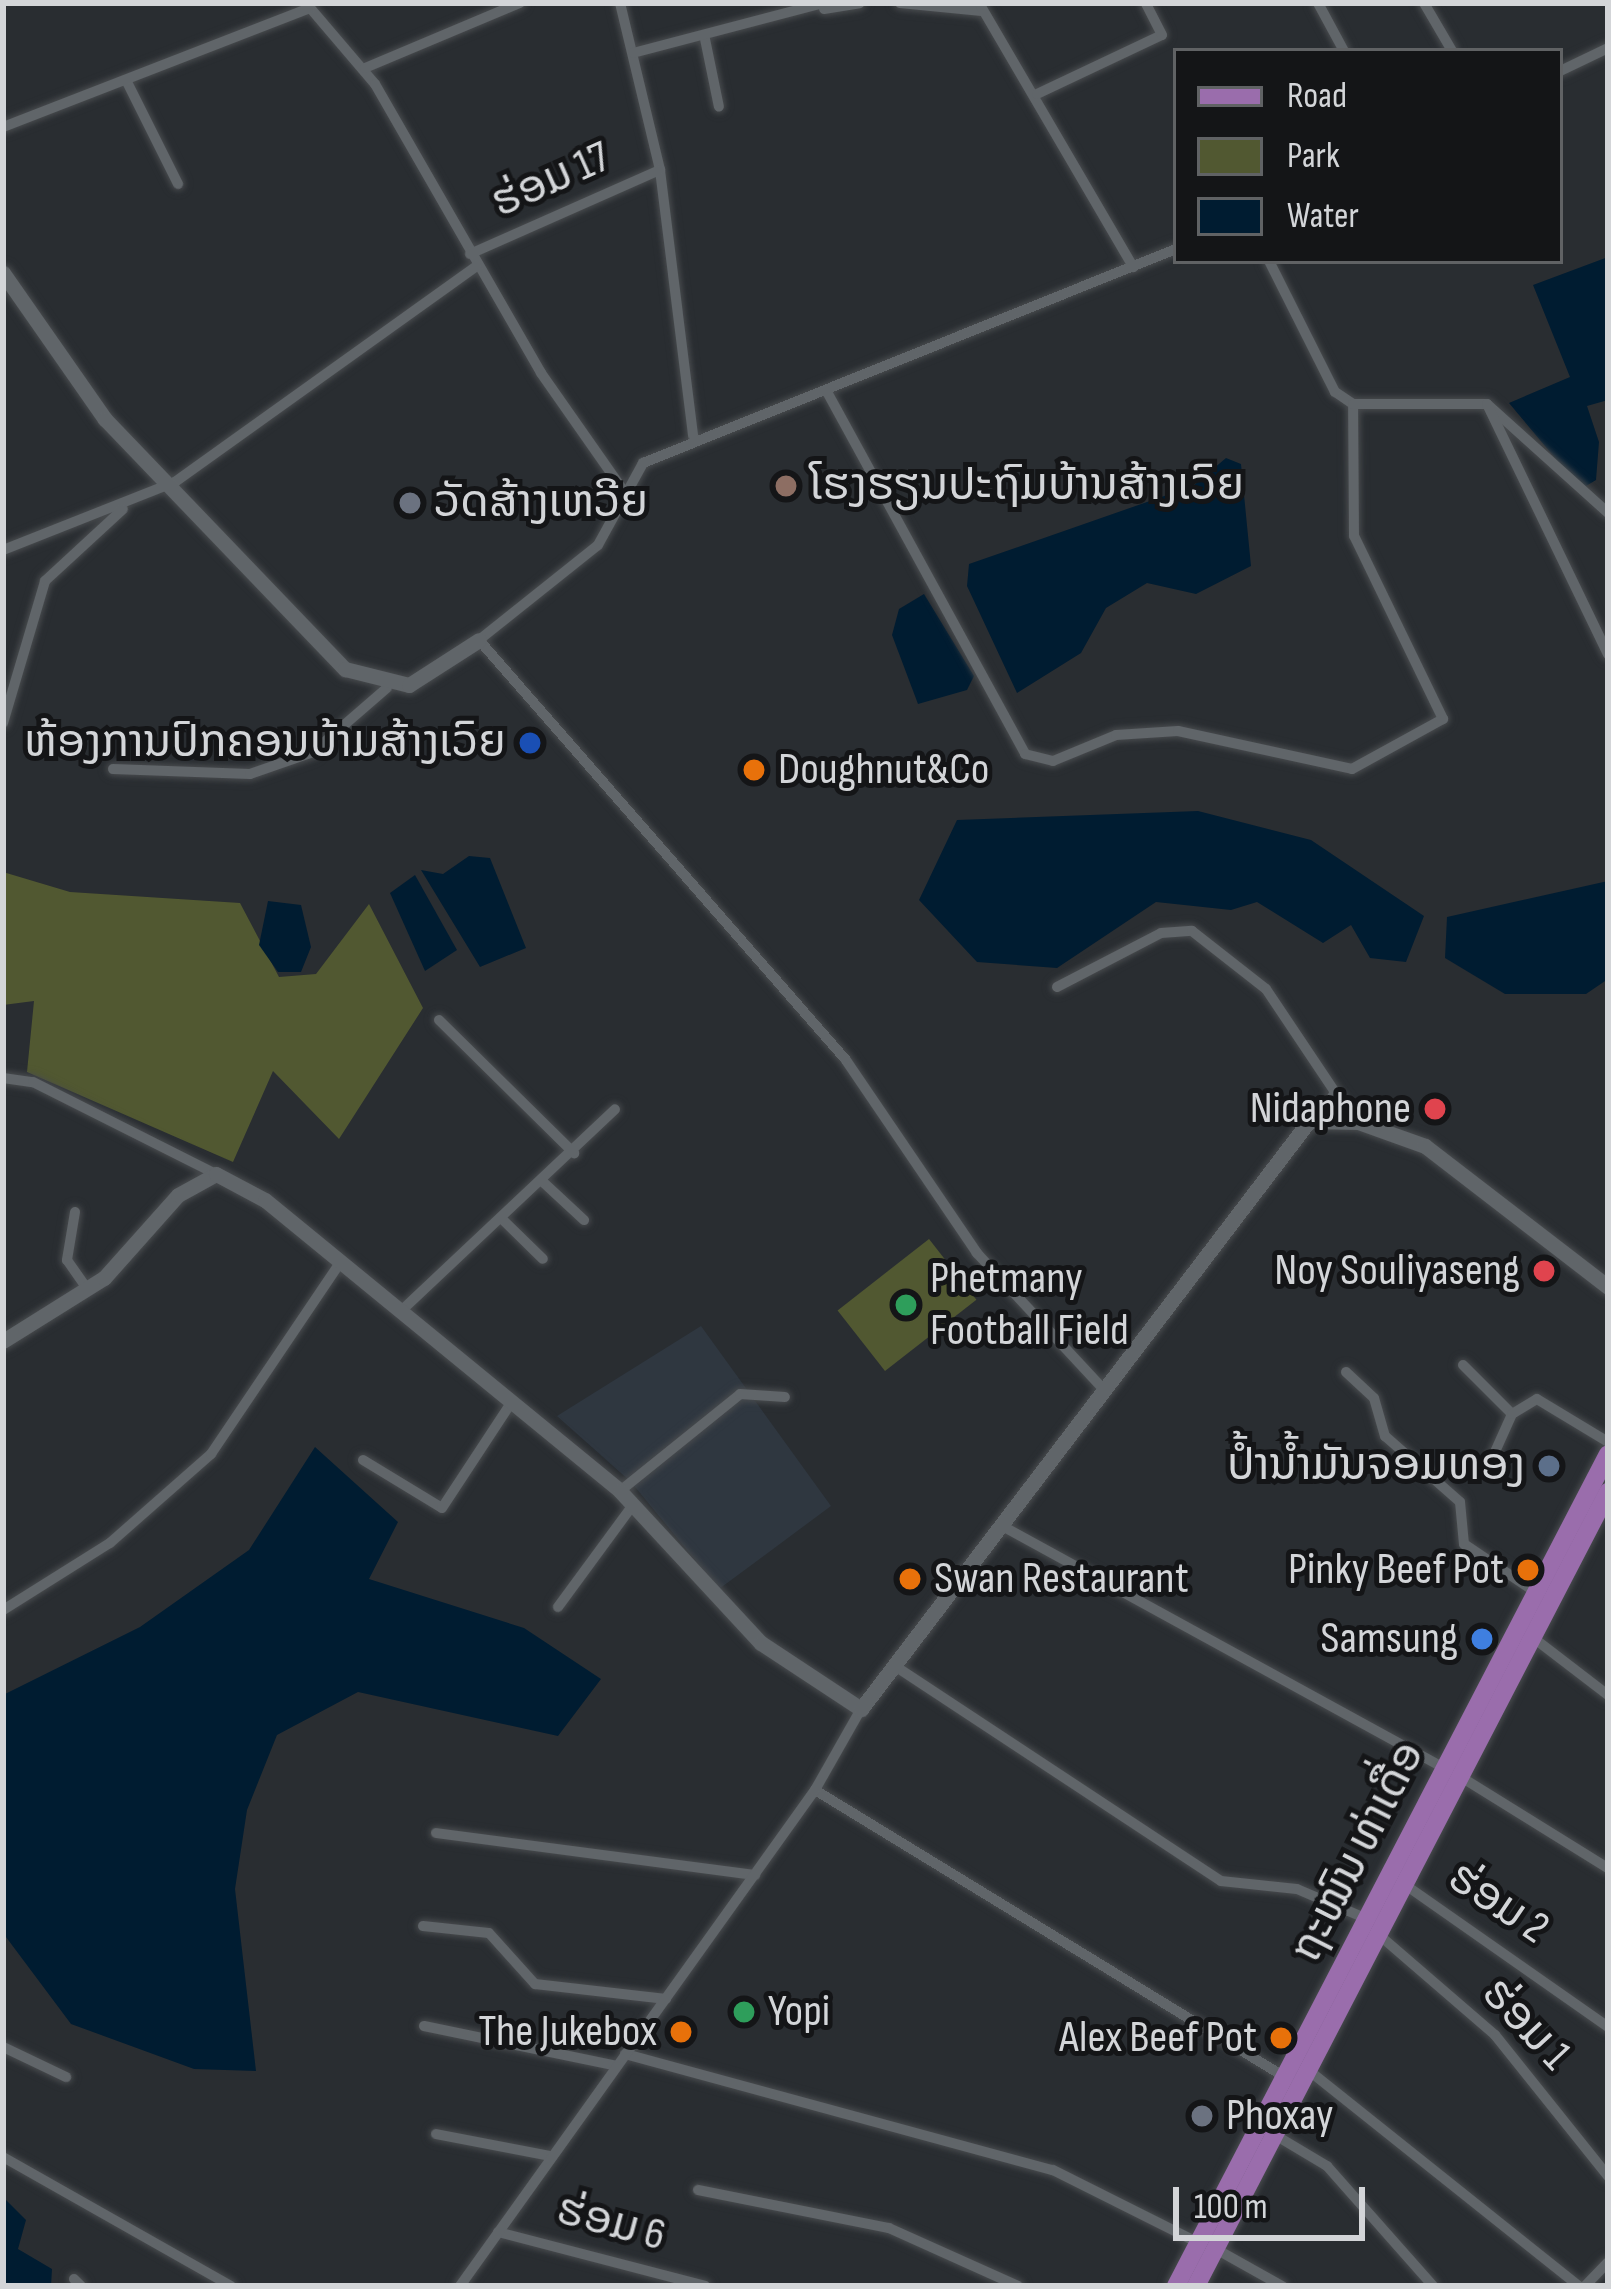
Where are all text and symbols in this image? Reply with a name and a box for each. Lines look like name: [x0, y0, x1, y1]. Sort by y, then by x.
legend: [1173, 48, 1563, 264]
text: Road: [1287, 75, 1347, 118]
street label: ຮ່ອມ 17: [483, 130, 619, 230]
text: Park: [1287, 135, 1340, 178]
text: Water: [1287, 195, 1359, 238]
place label: ໂຮງຮຽນປະຖົມບ້ານສ້າງເວົຍ: [810, 459, 1244, 513]
marker: ໂຮງຮຽນປະຖົມບ້ານສ້າງເວົຍ: [773, 473, 799, 499]
place label: ວັດສ້າງເຫວີຍ: [434, 476, 648, 530]
marker: ວັດສ້າງເຫວີຍ: [397, 490, 423, 516]
place label: ຫ້ອງການປົກຄອນບ້າມສ້າງເວົຍ: [24, 716, 506, 770]
marker: ຫ້ອງການປົກຄອນບ້າມສ້າງເວົຍ: [517, 730, 543, 756]
place label: Doughnut&Co: [778, 743, 989, 797]
marker: Doughnut&Co: [741, 757, 767, 783]
place label: Nidaphone: [1250, 1082, 1411, 1136]
marker: Nidaphone: [1422, 1096, 1448, 1122]
place label: Noy Souliyaseng: [1274, 1244, 1520, 1298]
place label: Phetmany Football Field: [930, 1252, 1129, 1358]
marker: Noy Souliyaseng: [1531, 1258, 1557, 1284]
marker: Phetmany Football Field: [893, 1292, 919, 1318]
place label: ປ້ຳນ້ຳມັນຈອມທອງ: [1227, 1439, 1525, 1493]
marker: ປ້ຳນ້ຳມັນຈອມທອງ: [1536, 1453, 1562, 1479]
place label: Pinky Beef Pot: [1288, 1543, 1504, 1597]
place label: Swan Restaurant: [934, 1552, 1189, 1606]
marker: Pinky Beef Pot: [1515, 1557, 1541, 1583]
marker: Swan Restaurant: [897, 1566, 923, 1592]
place label: Samsung: [1320, 1612, 1458, 1666]
marker: Samsung: [1469, 1626, 1495, 1652]
street label: ຖະໝົນ ທ່າເດື່ອ: [1279, 1733, 1437, 1971]
street label: ຮ່ອມ 2: [1438, 1850, 1558, 1956]
street label: ຮ່ອມ 1: [1470, 1967, 1582, 2081]
place label: Yopi: [768, 1985, 830, 2039]
marker: Yopi: [731, 1999, 757, 2025]
place label: The Jukebox: [478, 2005, 657, 2059]
place label: Alex Beef Pot: [1059, 2011, 1257, 2065]
marker: The Jukebox: [668, 2019, 694, 2045]
marker: Alex Beef Pot: [1268, 2025, 1294, 2051]
place label: Phoxay: [1226, 2089, 1333, 2143]
marker: Phoxay: [1189, 2103, 1215, 2129]
scale bar: [1179, 2163, 1371, 2237]
street label: ຮ່ອມ 6: [551, 2183, 671, 2263]
text: 100 m: [1194, 2186, 1268, 2229]

